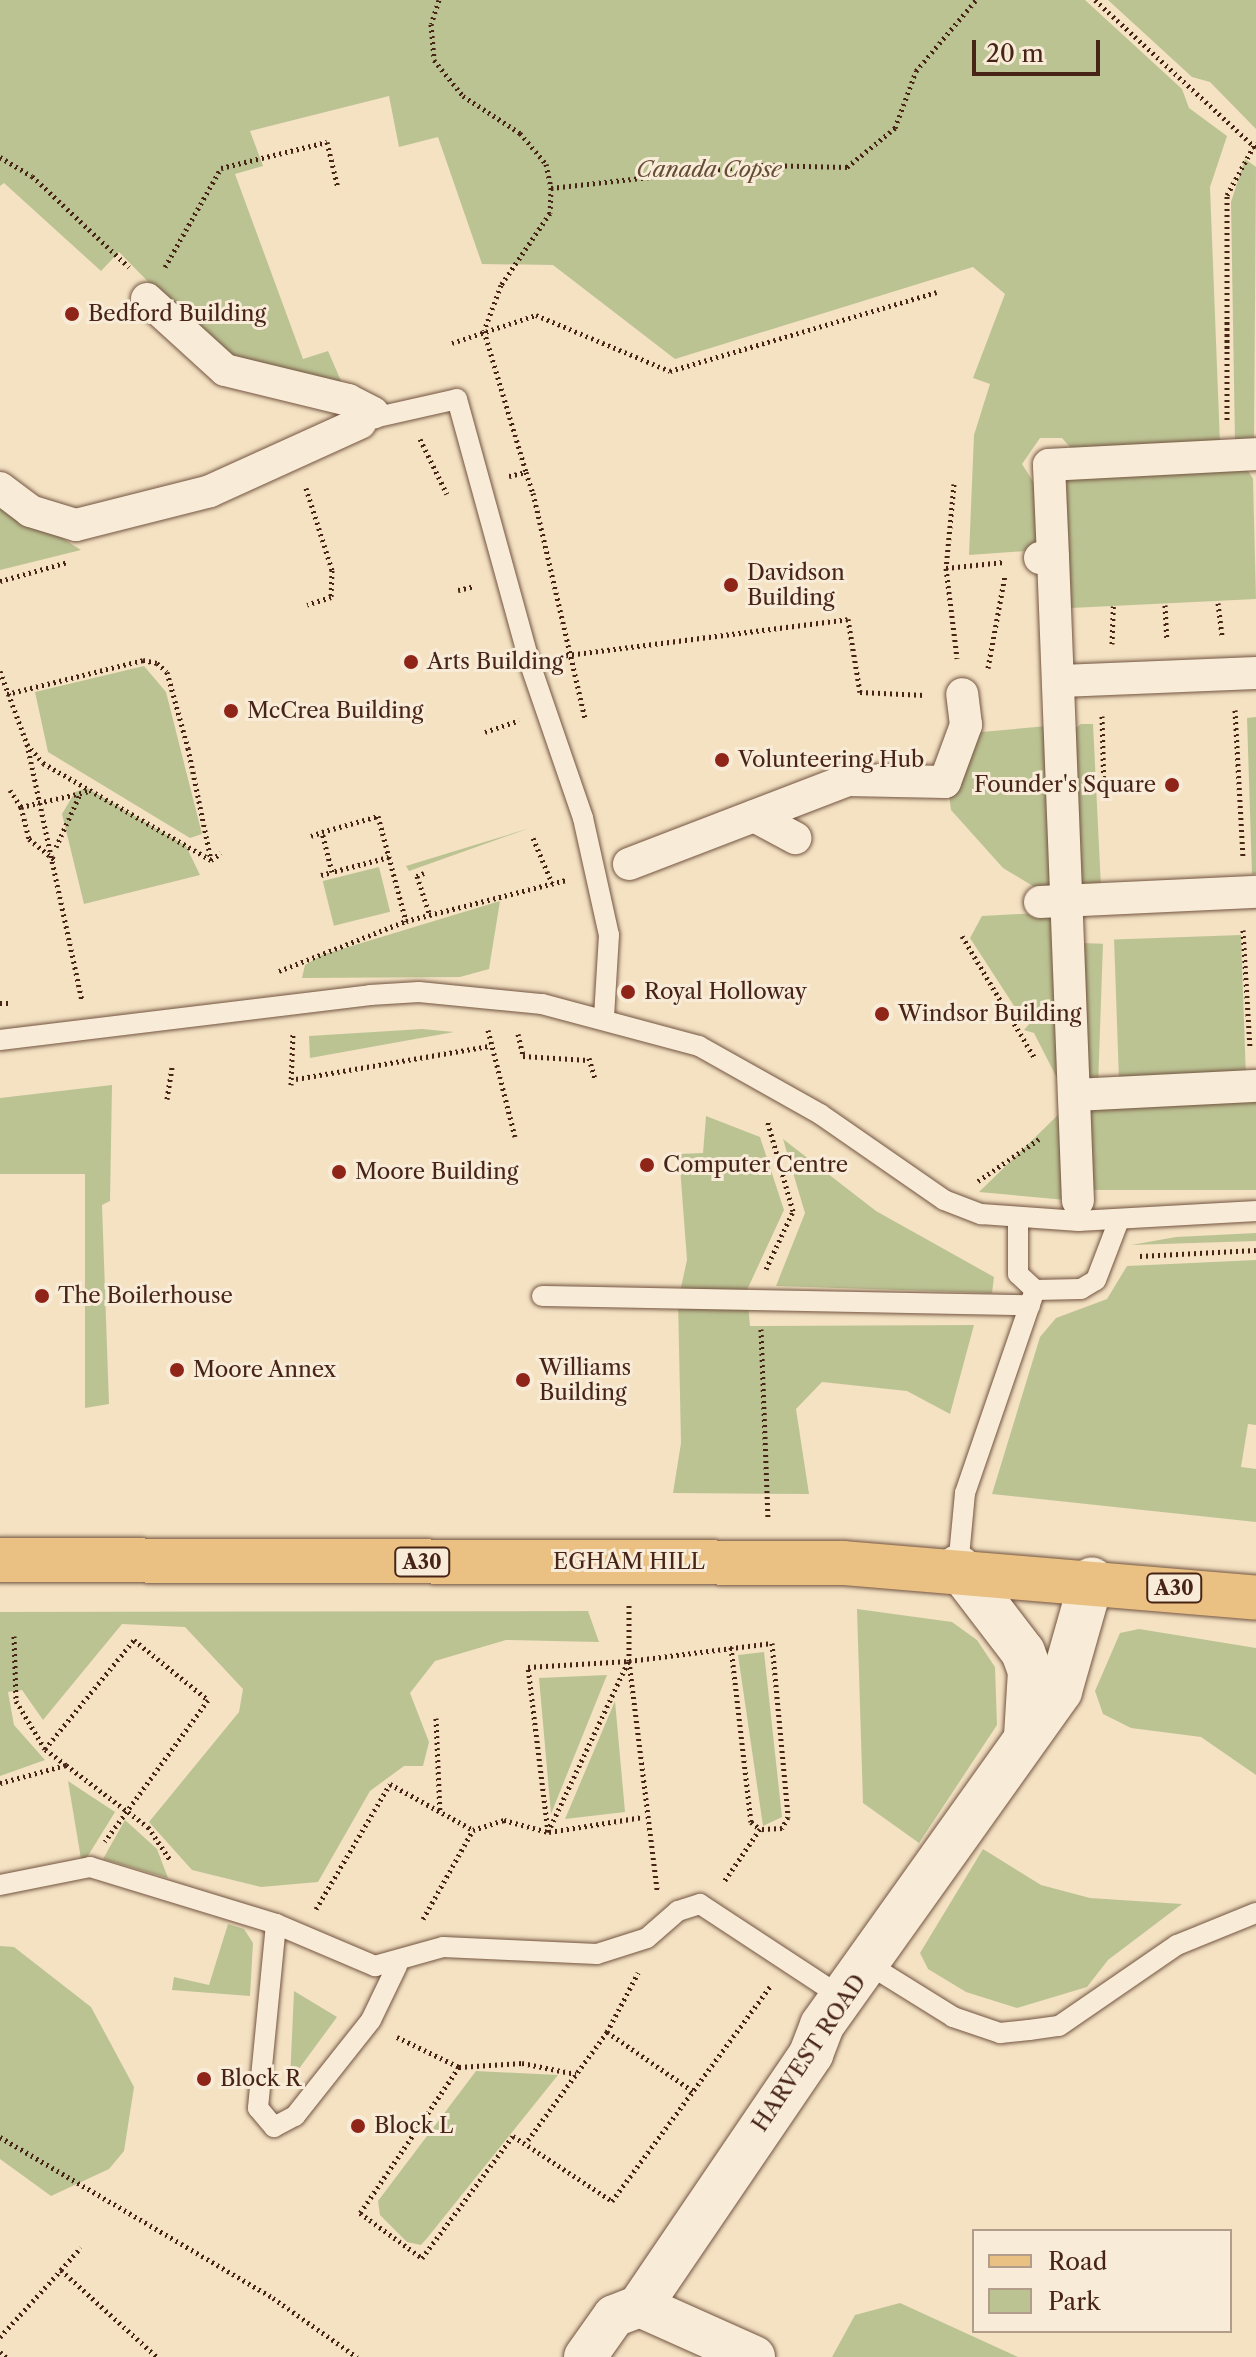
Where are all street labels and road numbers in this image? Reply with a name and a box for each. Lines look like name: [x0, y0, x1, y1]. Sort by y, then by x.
road number: A30: [394, 1546, 450, 1578]
street label: EGHAM HILL: [553, 1549, 705, 1575]
road number: A30: [1146, 1572, 1202, 1604]
street label: HARVEST ROAD: [746, 1969, 872, 2137]

